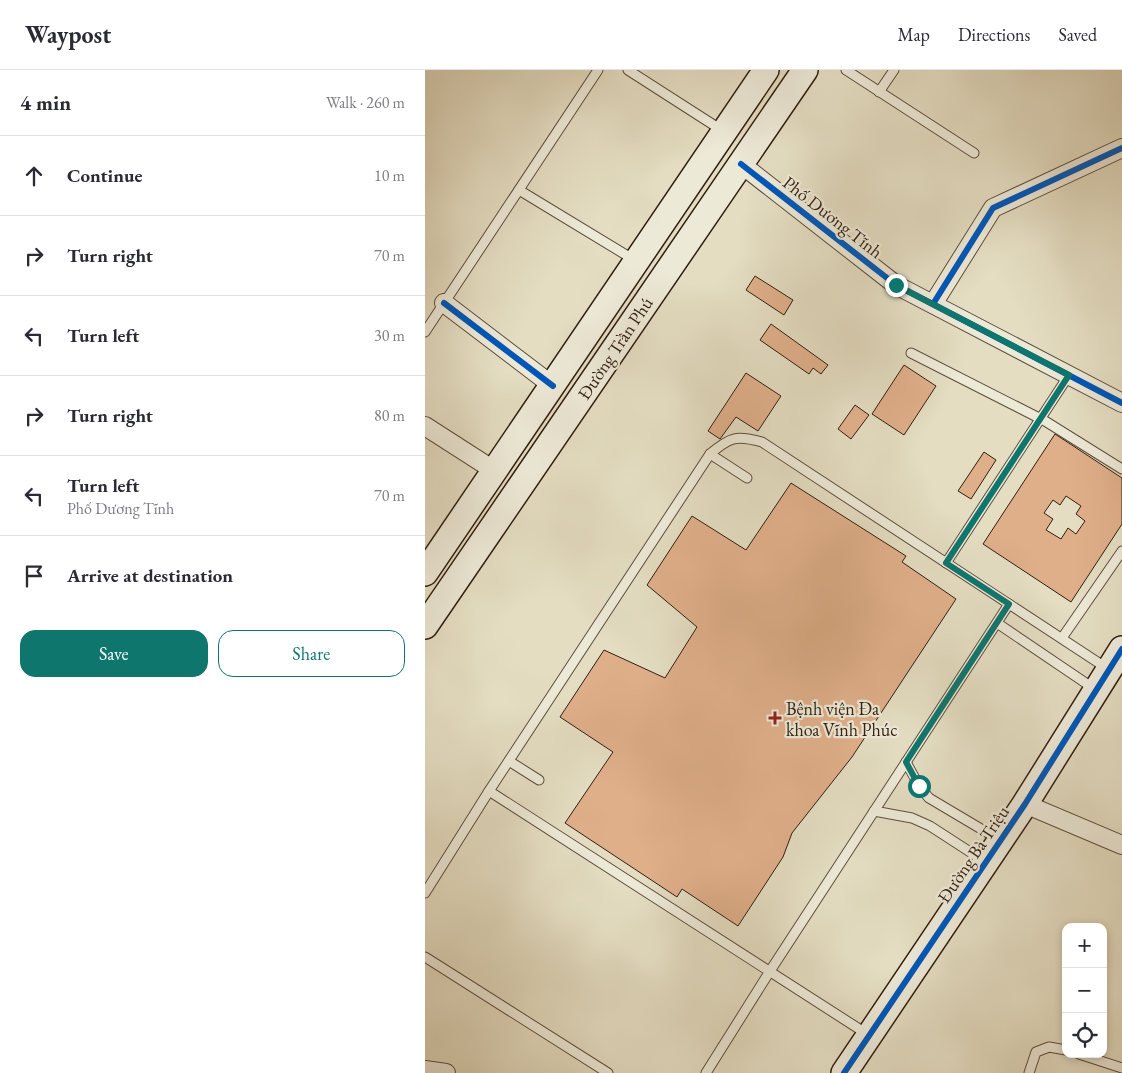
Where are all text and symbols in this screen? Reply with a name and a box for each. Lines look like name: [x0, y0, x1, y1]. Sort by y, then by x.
text: Waypost: [25, 19, 111, 50]
text: Map: [898, 23, 930, 46]
text: Directions: [958, 23, 1030, 46]
text: Saved: [1058, 23, 1097, 46]
text: 4 min: [20, 89, 71, 116]
text: Walk · 260 m: [326, 92, 405, 113]
icon: ahead: [20, 162, 48, 190]
text: Continue: [67, 163, 142, 188]
text: 10 m: [374, 165, 405, 186]
street label: Phố Dương Tĩnh: [778, 171, 888, 263]
icon: right: [20, 242, 48, 270]
text: Turn right: [67, 243, 153, 268]
text: 70 m: [374, 245, 405, 266]
route end: [885, 274, 908, 297]
street label: Đường Trần Phú: [572, 292, 658, 404]
icon: left: [20, 322, 48, 350]
text: Turn left: [67, 323, 139, 348]
text: 30 m: [374, 325, 405, 346]
icon: right: [20, 402, 48, 430]
text: Turn right: [67, 403, 153, 428]
text: 80 m: [374, 405, 405, 426]
text: Turn left: [67, 473, 139, 498]
icon: left: [20, 482, 48, 510]
text: 70 m: [374, 485, 405, 506]
text: Phố Dương Tĩnh: [67, 498, 174, 519]
icon: arrive: [20, 562, 48, 590]
text: Arrive at destination: [67, 563, 233, 588]
button: Save: [20, 630, 208, 677]
button: Share: [218, 630, 405, 677]
place label: Bệnh viện Đa khoa Vĩnh Phúc: [786, 697, 898, 741]
marker: Bệnh viện Đa khoa Vĩnh Phúc: [768, 711, 782, 725]
route start: [908, 775, 931, 798]
street label: Đường Bà Triệu: [932, 801, 1014, 907]
map controls: [1062, 923, 1107, 1058]
button: +: [1062, 923, 1107, 968]
button: −: [1062, 968, 1107, 1013]
button: locate: [1062, 1013, 1107, 1058]

